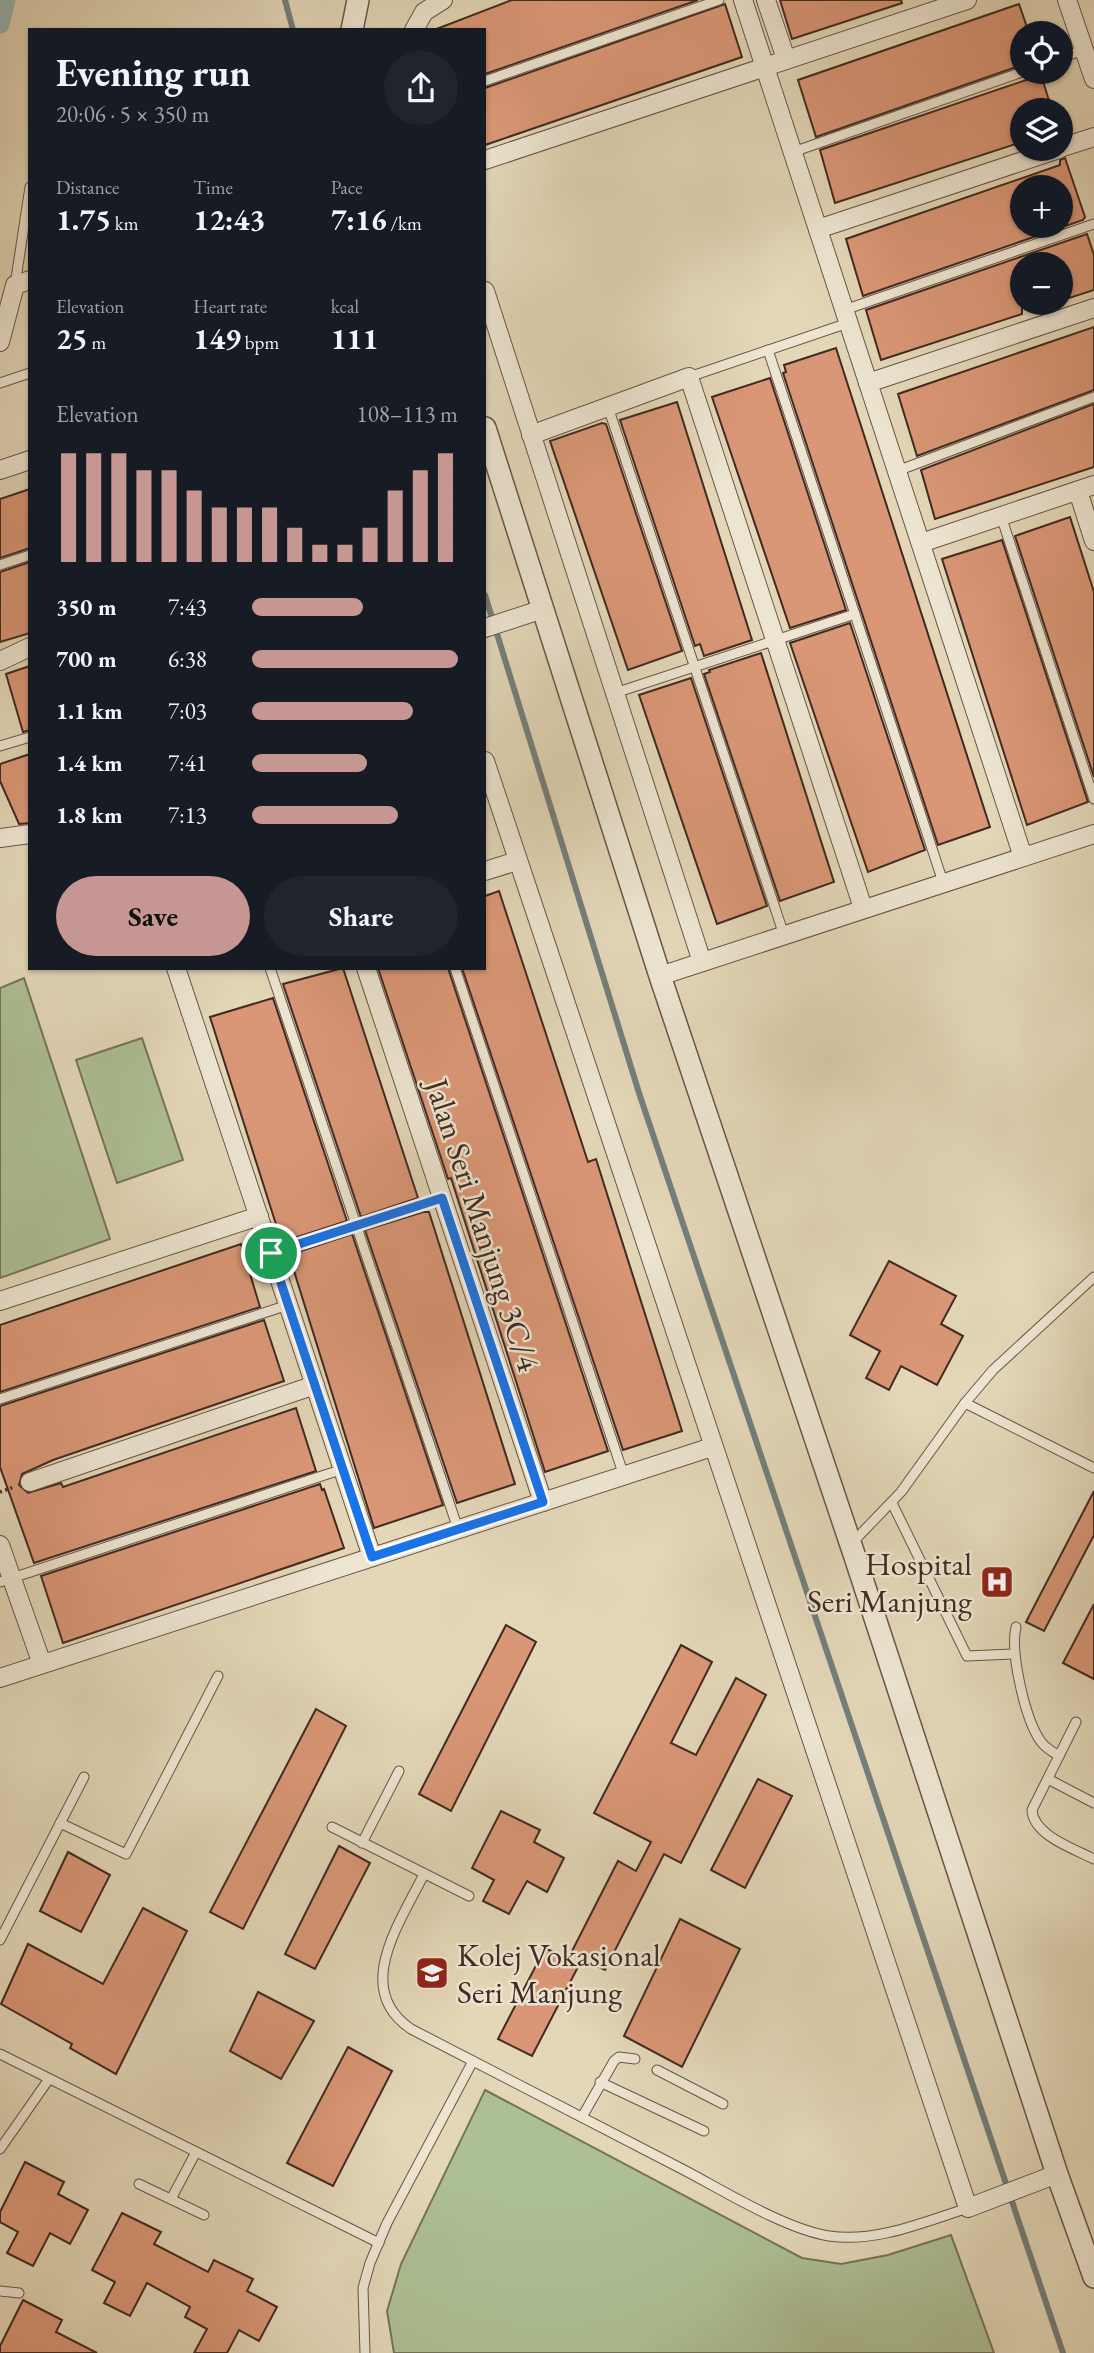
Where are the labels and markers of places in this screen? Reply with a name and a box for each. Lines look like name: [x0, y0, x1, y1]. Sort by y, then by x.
pin: [241, 1223, 301, 1283]
place label: Hospital Seri Manjung: [807, 1543, 973, 1622]
hospital icon: Hospital Seri Manjung: [978, 1563, 1016, 1601]
place label: Kolej Vokasional Seri Manjung: [457, 1934, 661, 2013]
school or university icon: Kolej Vokasional Seri Manjung: [413, 1954, 451, 1992]

